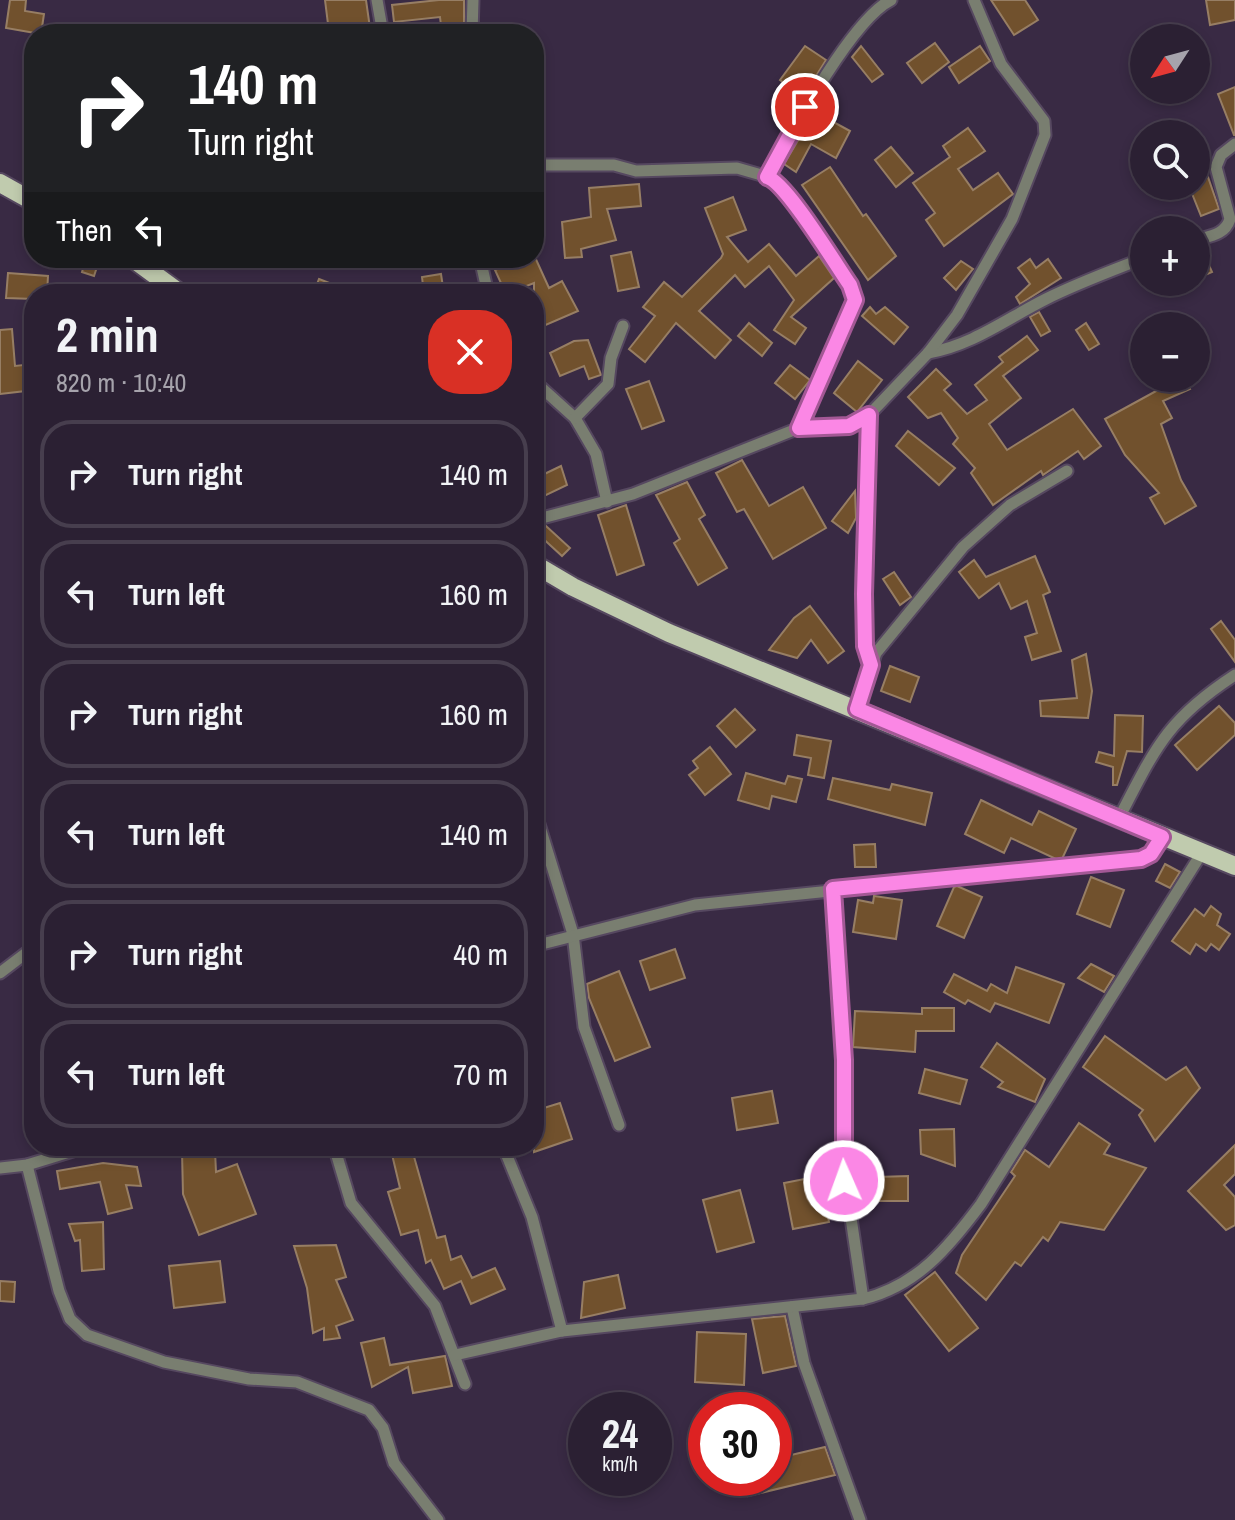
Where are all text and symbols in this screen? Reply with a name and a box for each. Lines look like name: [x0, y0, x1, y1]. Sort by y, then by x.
north arrow: [1130, 24, 1210, 104]
map controls: [1130, 24, 1210, 392]
text: 140 m: [188, 46, 318, 121]
icon: right: [56, 56, 160, 160]
pin: [771, 73, 839, 141]
icon: arrive: [783, 85, 827, 129]
text: Turn right: [188, 118, 313, 166]
button: search: [1130, 120, 1210, 200]
icon: left: [128, 208, 172, 252]
text: Then: [56, 210, 112, 250]
button: +: [1130, 216, 1210, 296]
text: 2 min: [56, 302, 159, 367]
button: close: [428, 310, 512, 394]
button: −: [1130, 312, 1210, 392]
text: 820 m · 10:40: [56, 365, 186, 400]
icon: right: [60, 452, 104, 496]
text: Turn right: [128, 454, 242, 494]
text: 140 m: [440, 454, 508, 494]
icon: left: [60, 572, 104, 616]
text: Turn left: [128, 574, 225, 614]
text: 160 m: [440, 574, 508, 614]
icon: right: [60, 692, 104, 736]
text: Turn right: [128, 694, 242, 734]
text: 160 m: [440, 694, 508, 734]
icon: left: [60, 812, 104, 856]
text: Turn left: [128, 814, 225, 854]
text: 140 m: [440, 814, 508, 854]
icon: right: [60, 932, 104, 976]
text: Turn right: [128, 934, 242, 974]
text: 40 m: [453, 934, 508, 974]
icon: left: [60, 1052, 104, 1096]
text: Turn left: [128, 1054, 225, 1094]
text: 70 m: [453, 1054, 508, 1094]
position arrow: [802, 1139, 886, 1223]
speed limit sign: 30: [688, 1392, 792, 1496]
text: 24: [602, 1407, 638, 1460]
text: km/h: [602, 1450, 638, 1477]

